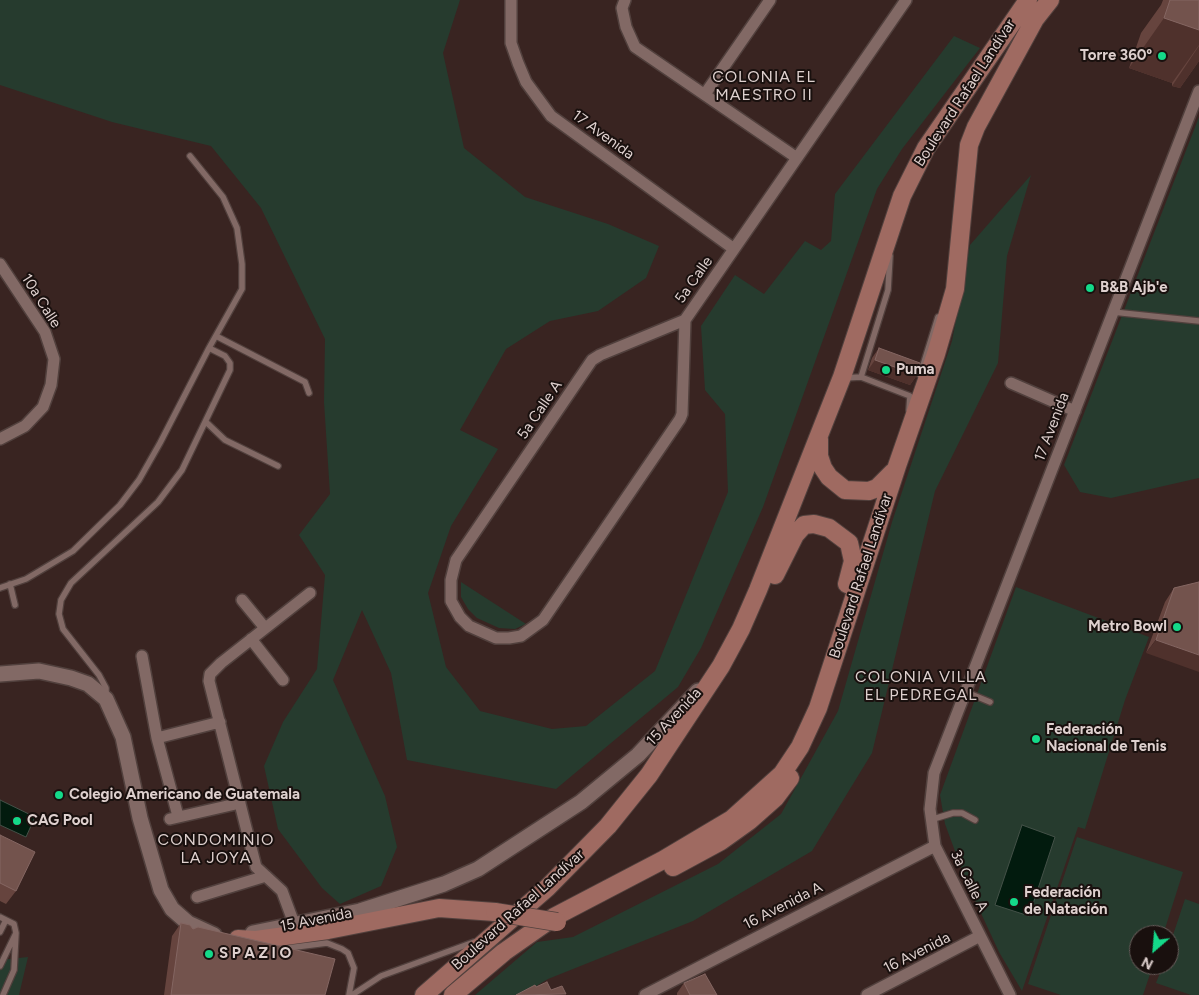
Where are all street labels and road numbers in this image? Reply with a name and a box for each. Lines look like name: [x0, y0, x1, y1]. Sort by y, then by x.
street label: Boulevard Rafael Landívar: [911, 16, 1019, 170]
street label: 17 Avenida: [569, 107, 637, 163]
street label: 5a Calle: [671, 253, 717, 307]
street label: 10a Calle: [17, 271, 65, 331]
street label: 5a Calle A: [514, 377, 566, 443]
street label: 17 Avenida: [1031, 390, 1073, 464]
street label: Boulevard Rafael Landívar: [826, 491, 896, 661]
street label: 15 Avenida: [643, 684, 705, 750]
street label: Boulevard Rafael Landívar: [448, 846, 588, 974]
street label: 3a Calle A: [946, 847, 992, 915]
street label: 16 Avenida A: [740, 878, 826, 934]
street label: 15 Avenida: [279, 904, 353, 936]
street label: 16 Avenida: [881, 929, 953, 977]

